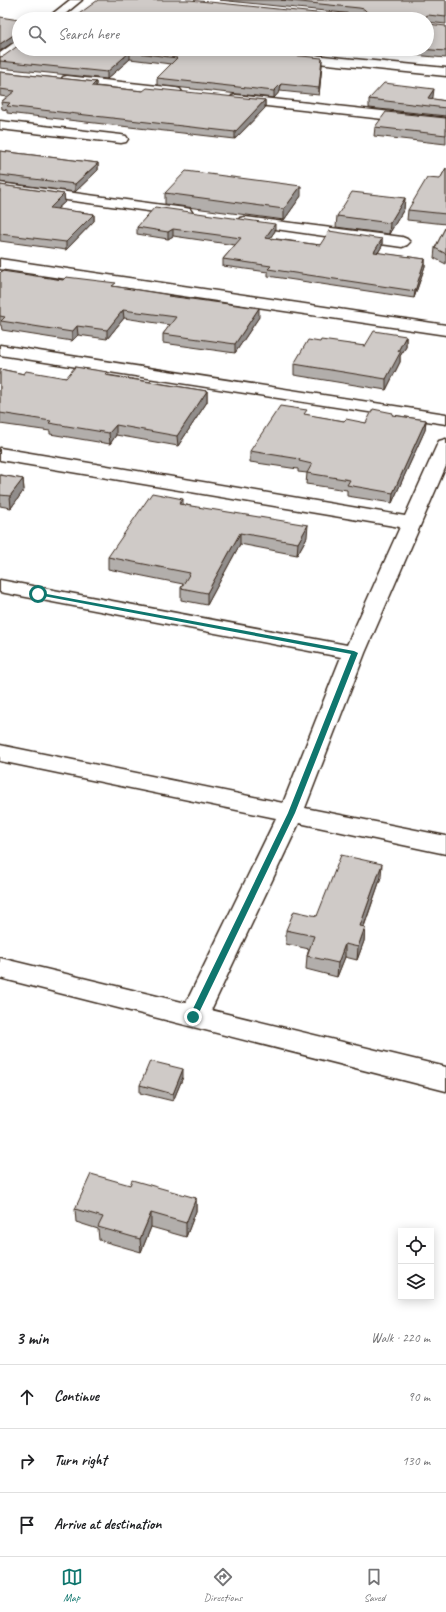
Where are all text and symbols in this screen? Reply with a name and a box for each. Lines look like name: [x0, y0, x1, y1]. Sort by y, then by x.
search box: [12, 12, 434, 56]
icon: search: [26, 23, 48, 45]
text: Search here: [58, 25, 119, 44]
route start: [29, 585, 47, 603]
route end: [184, 1008, 202, 1026]
map controls: [398, 1228, 434, 1300]
button: locate: [398, 1228, 434, 1264]
button: layers: [398, 1264, 434, 1300]
text: 3 min: [16, 1328, 49, 1349]
text: Walk · 220 m: [371, 1330, 430, 1346]
icon: ahead: [16, 1386, 38, 1408]
text: Continue: [54, 1387, 99, 1406]
text: 90 m: [408, 1389, 430, 1405]
icon: right: [16, 1450, 38, 1472]
text: Turn right: [54, 1451, 107, 1470]
text: 130 m: [402, 1453, 430, 1469]
icon: arrive: [16, 1514, 38, 1536]
text: Arrive at destination: [54, 1515, 161, 1534]
tab: Map: [61, 1566, 83, 1604]
tab: Directions: [204, 1566, 242, 1604]
tab: Saved: [363, 1566, 385, 1604]

